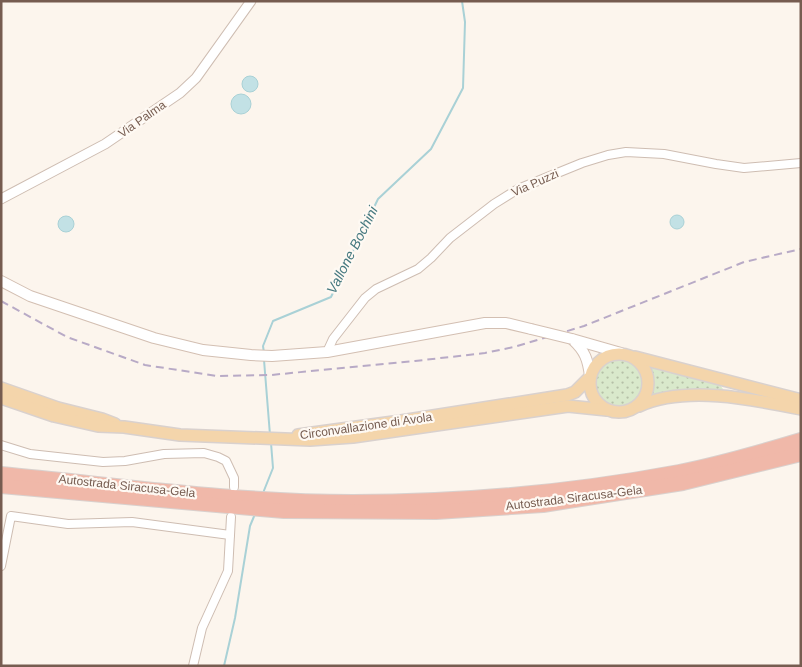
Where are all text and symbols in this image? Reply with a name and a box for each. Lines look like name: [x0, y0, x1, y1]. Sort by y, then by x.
street label: Via Palma: [116, 97, 169, 140]
street label: Via Puzzi: [509, 166, 561, 200]
water label: Vallone Bochini: [323, 203, 381, 296]
street label: Circonvallazione di Avola: [299, 410, 433, 442]
street label: Autostrada Siracusa-Gela: [58, 472, 196, 500]
street label: Autostrada Siracusa-Gela: [505, 483, 643, 513]

